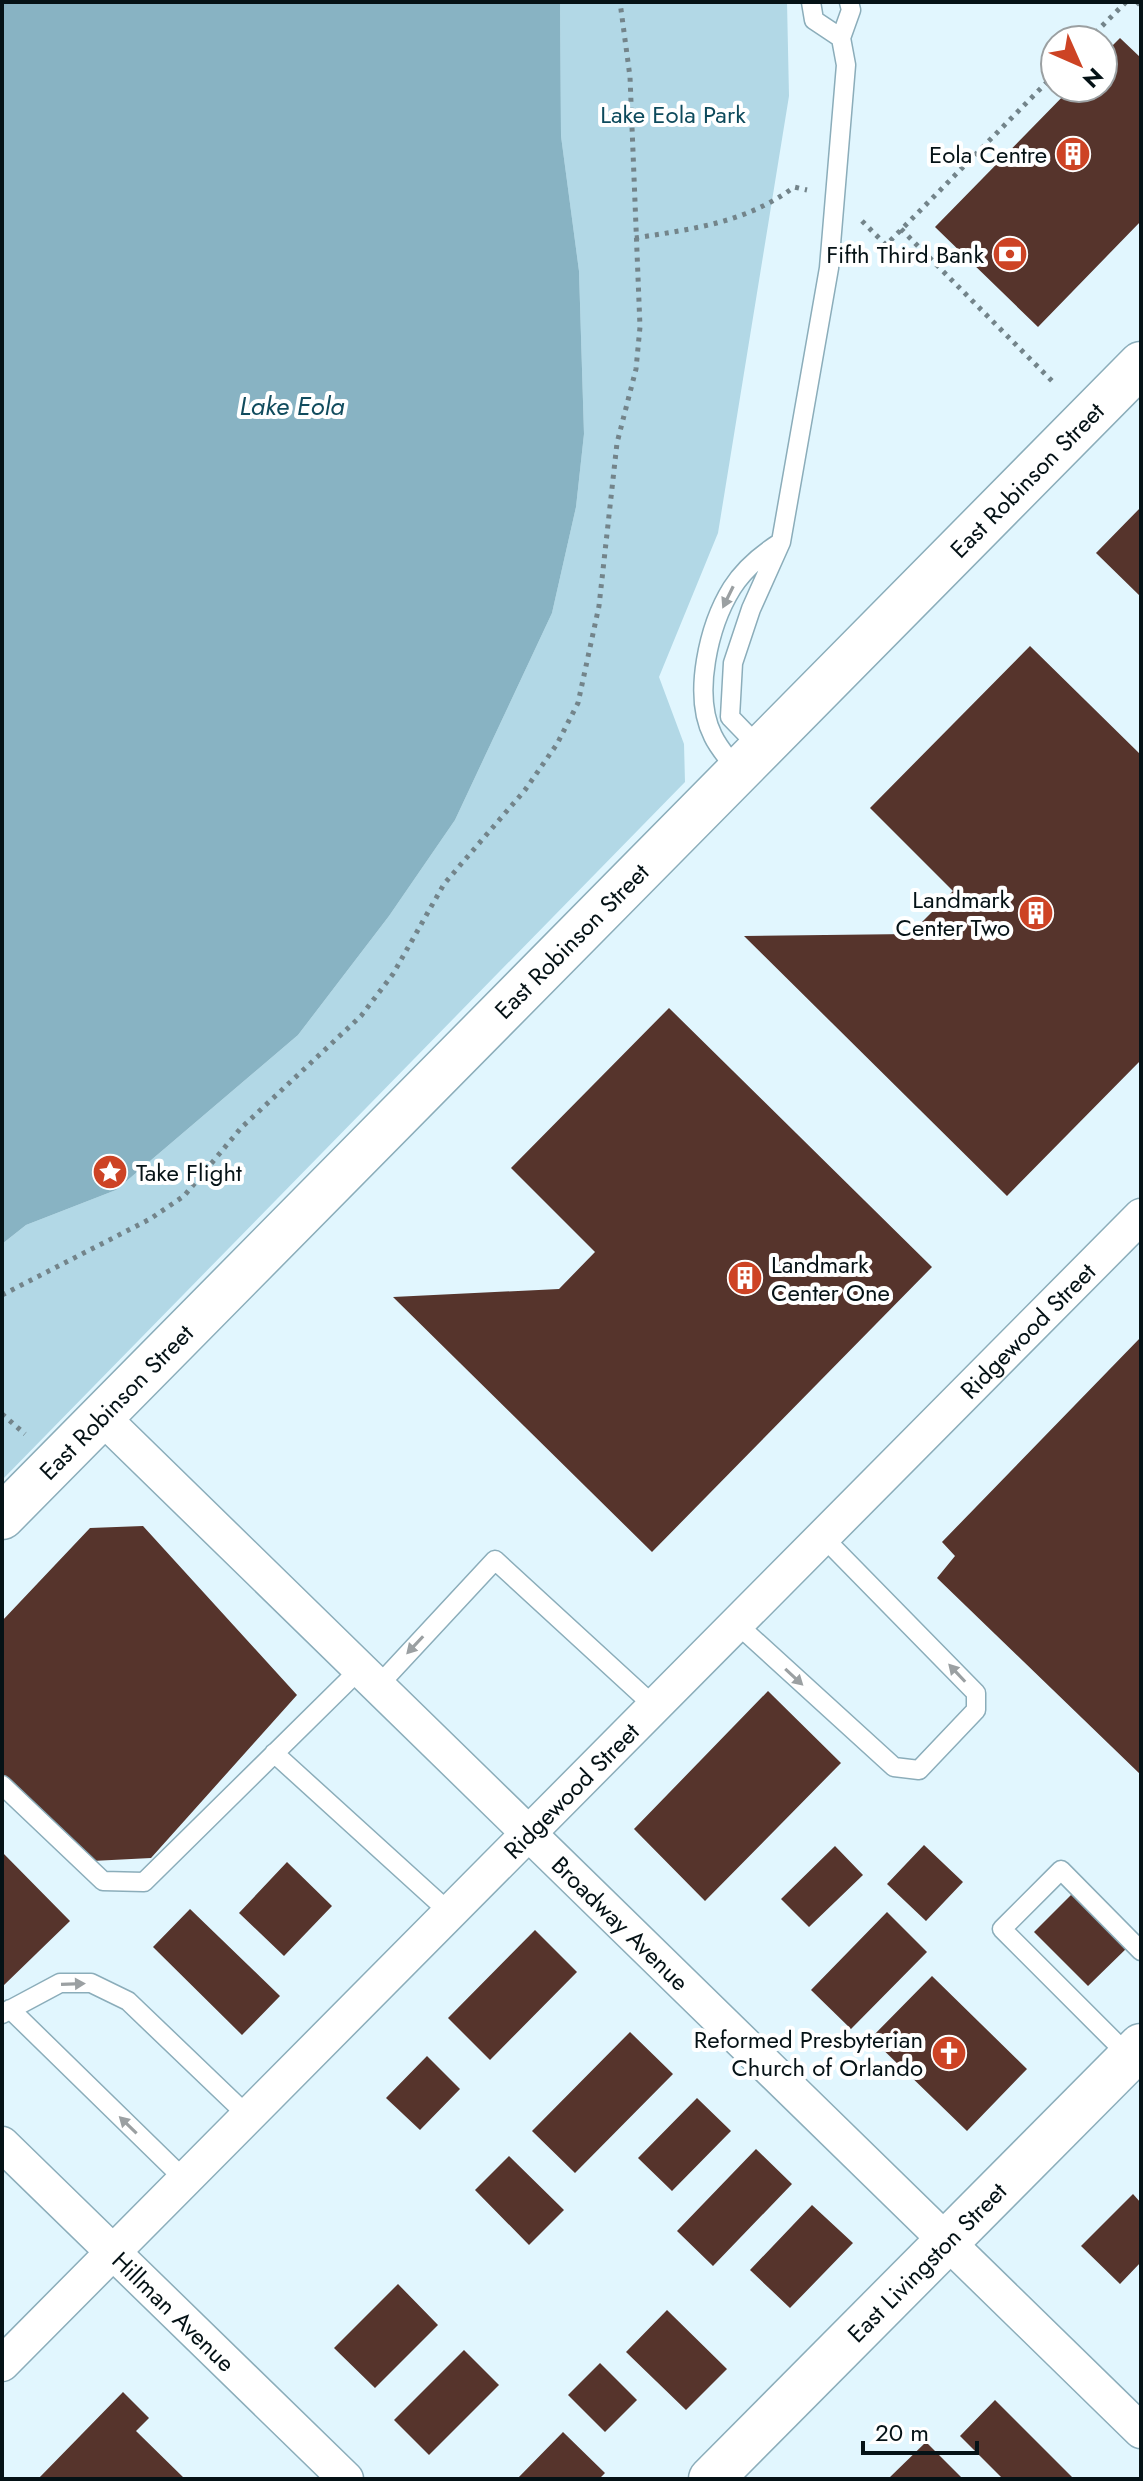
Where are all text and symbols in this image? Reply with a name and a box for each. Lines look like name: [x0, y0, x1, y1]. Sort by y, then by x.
north arrow: [1039, 24, 1119, 104]
text: N: [1076, 61, 1111, 96]
park label: Lake Eola Park: [600, 97, 746, 132]
building icon: Eola Centre: [1054, 135, 1092, 173]
place label: Eola Centre: [929, 137, 1047, 172]
bank icon: Fifth Third Bank: [991, 235, 1029, 273]
place label: Fifth Third Bank: [826, 237, 984, 272]
water label: Lake Eola: [239, 387, 345, 425]
street label: East Robinson Street: [942, 394, 1112, 565]
one-way arrow: [721, 586, 735, 609]
street label: East Robinson Street: [486, 855, 656, 1026]
place label: Landmark Center Two: [896, 882, 1010, 945]
building icon: Landmark Center Two: [1017, 894, 1055, 932]
place icon: Take Flight: [91, 1153, 129, 1191]
place label: Take Flight: [136, 1155, 242, 1190]
place label: Landmark Center One: [771, 1247, 890, 1310]
street label: Ridgewood Street: [952, 1254, 1103, 1406]
building icon: Landmark Center One: [726, 1259, 764, 1297]
street label: East Robinson Street: [31, 1316, 201, 1487]
one-way arrow: [407, 1635, 425, 1654]
one-way arrow: [948, 1664, 967, 1683]
one-way arrow: [784, 1668, 803, 1686]
street label: Ridgewood Street: [495, 1714, 647, 1866]
street label: Broadway Avenue: [544, 1848, 697, 1998]
one-way arrow: [61, 1977, 86, 1990]
place label: Reformed Presbyterian Church of Orlando: [694, 2022, 923, 2085]
church icon: Reformed Presbyterian Church of Orlando: [930, 2034, 968, 2072]
one-way arrow: [119, 2116, 138, 2135]
street label: East Livingston Street: [839, 2174, 1014, 2350]
street label: Hillman Avenue: [105, 2243, 243, 2380]
scale bar: [863, 2405, 977, 2455]
text: 20 m: [875, 2415, 929, 2450]

